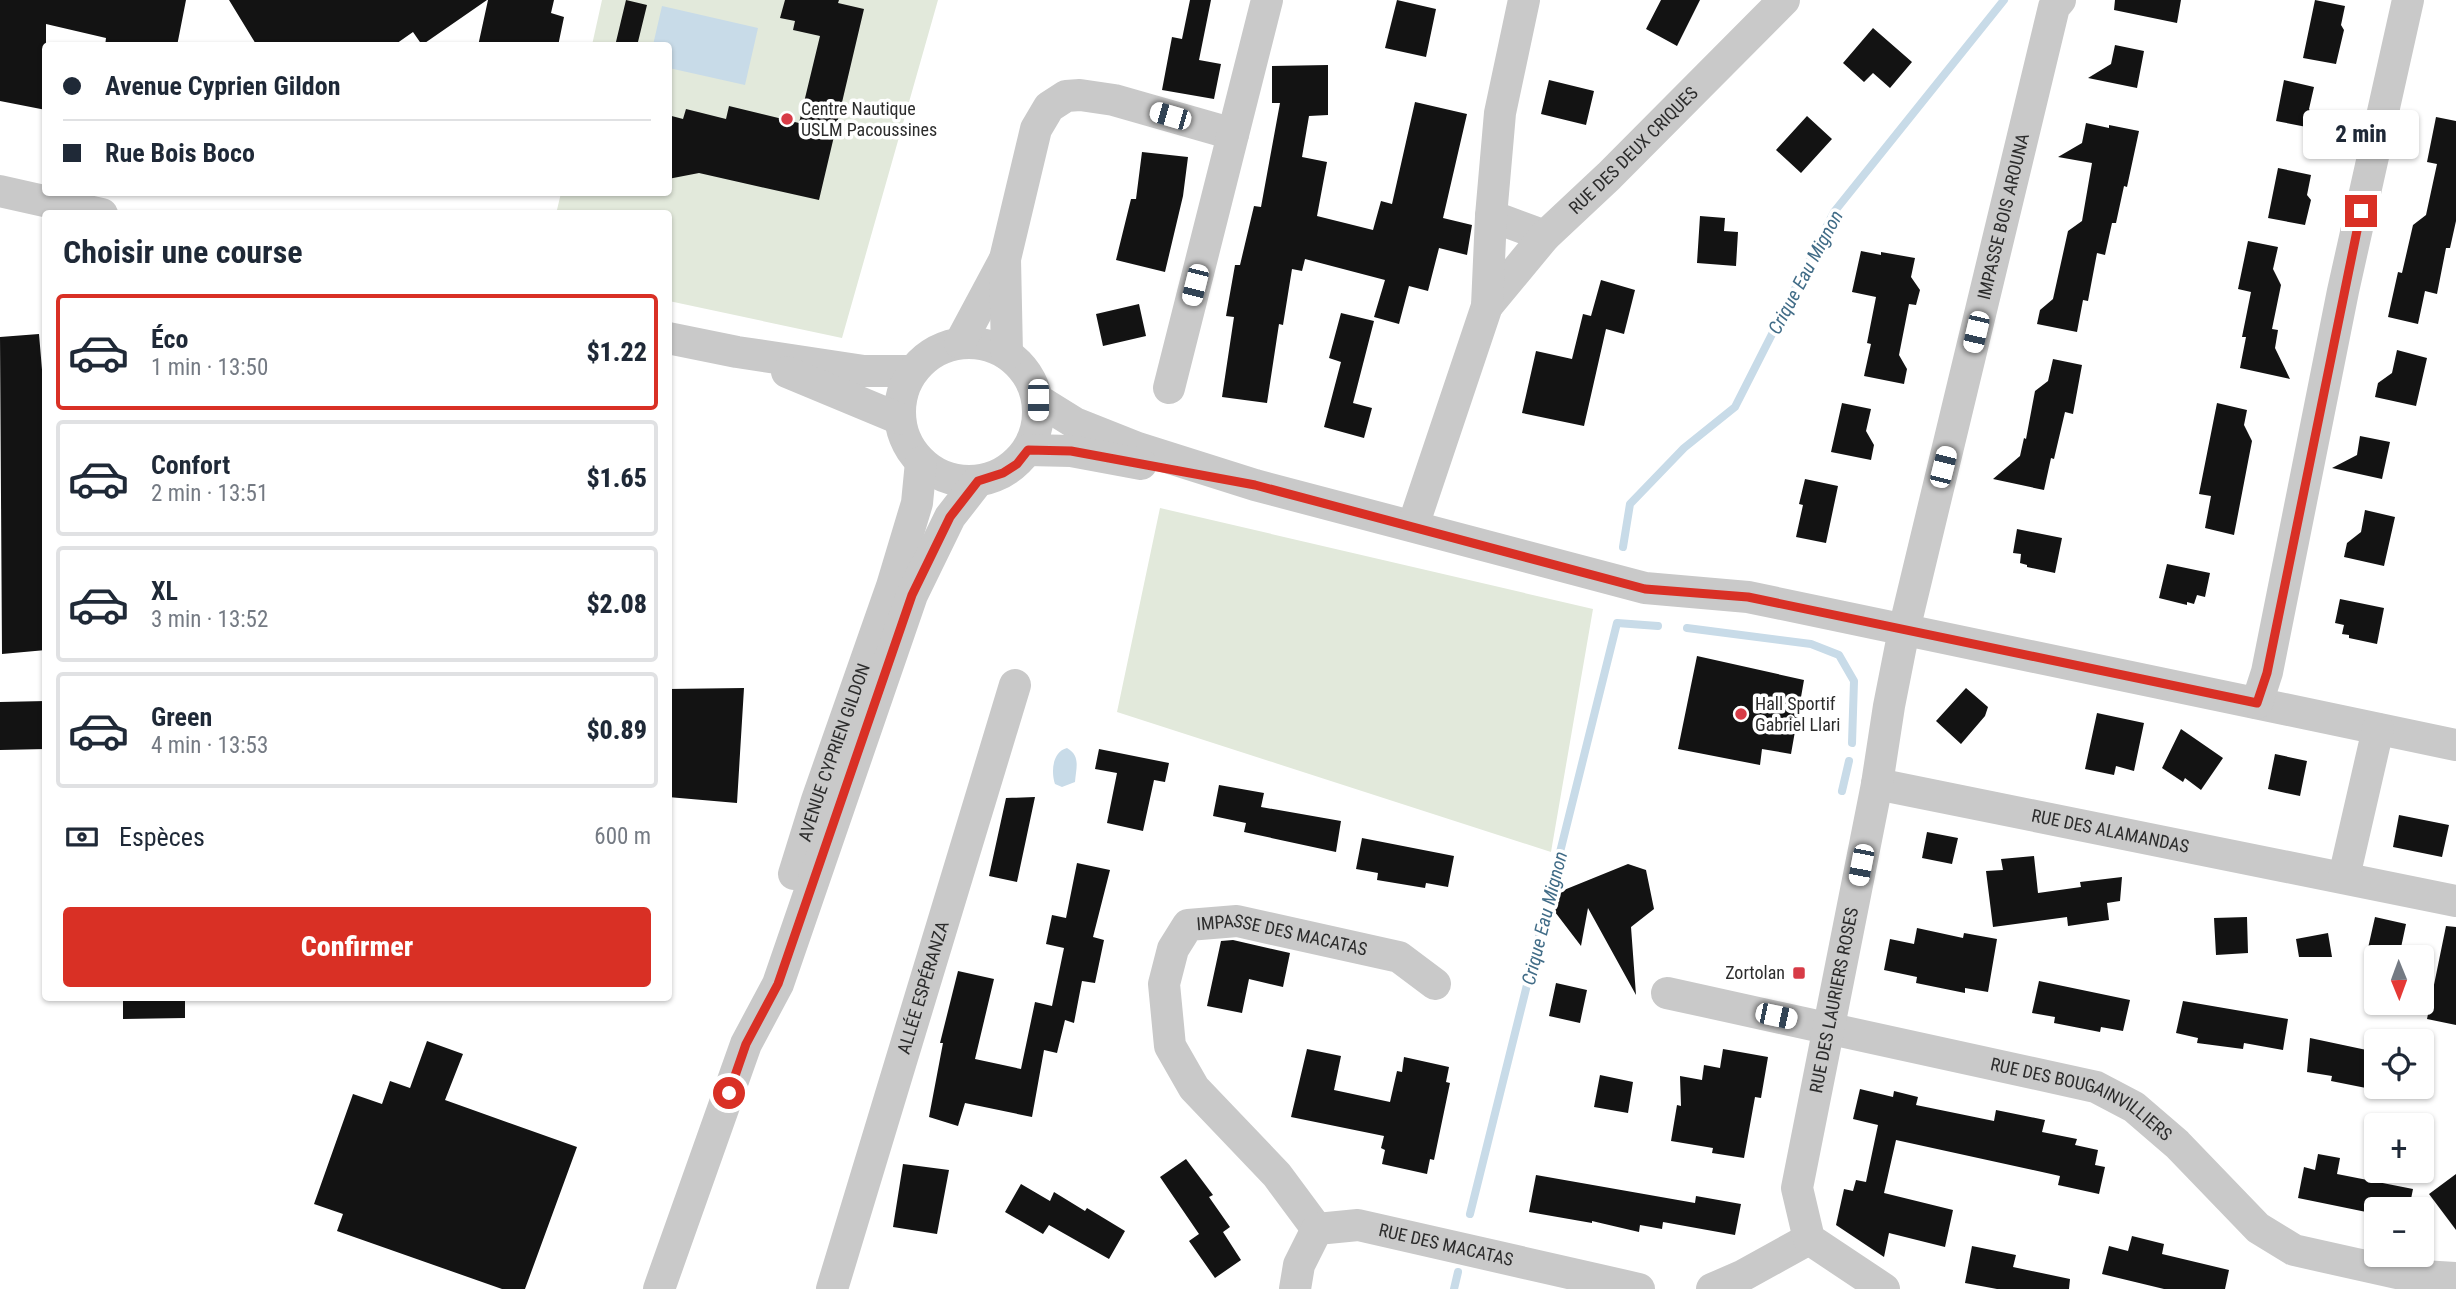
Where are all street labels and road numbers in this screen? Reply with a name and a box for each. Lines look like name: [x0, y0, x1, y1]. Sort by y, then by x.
street label: RUE DES DEUX CRIQUES: [1564, 82, 1702, 218]
street label: IMPASSE BOIS AROUNA: [1973, 131, 2033, 302]
street label: AVENUE CYPRIEN GILDON: [794, 660, 874, 844]
street label: RUE DES ALAMANDAS: [2030, 804, 2191, 857]
street label: RUE DES LAURIERS ROSES: [1805, 906, 1862, 1095]
street label: IMPASSE DES MACATAS: [1196, 910, 1369, 960]
street label: ALLÉE ESPÉRANZA: [893, 918, 953, 1056]
street label: RUE DES BOUGAINVILLIERS: [1989, 1053, 2176, 1145]
street label: RUE DES MACATAS: [1377, 1219, 1515, 1270]

